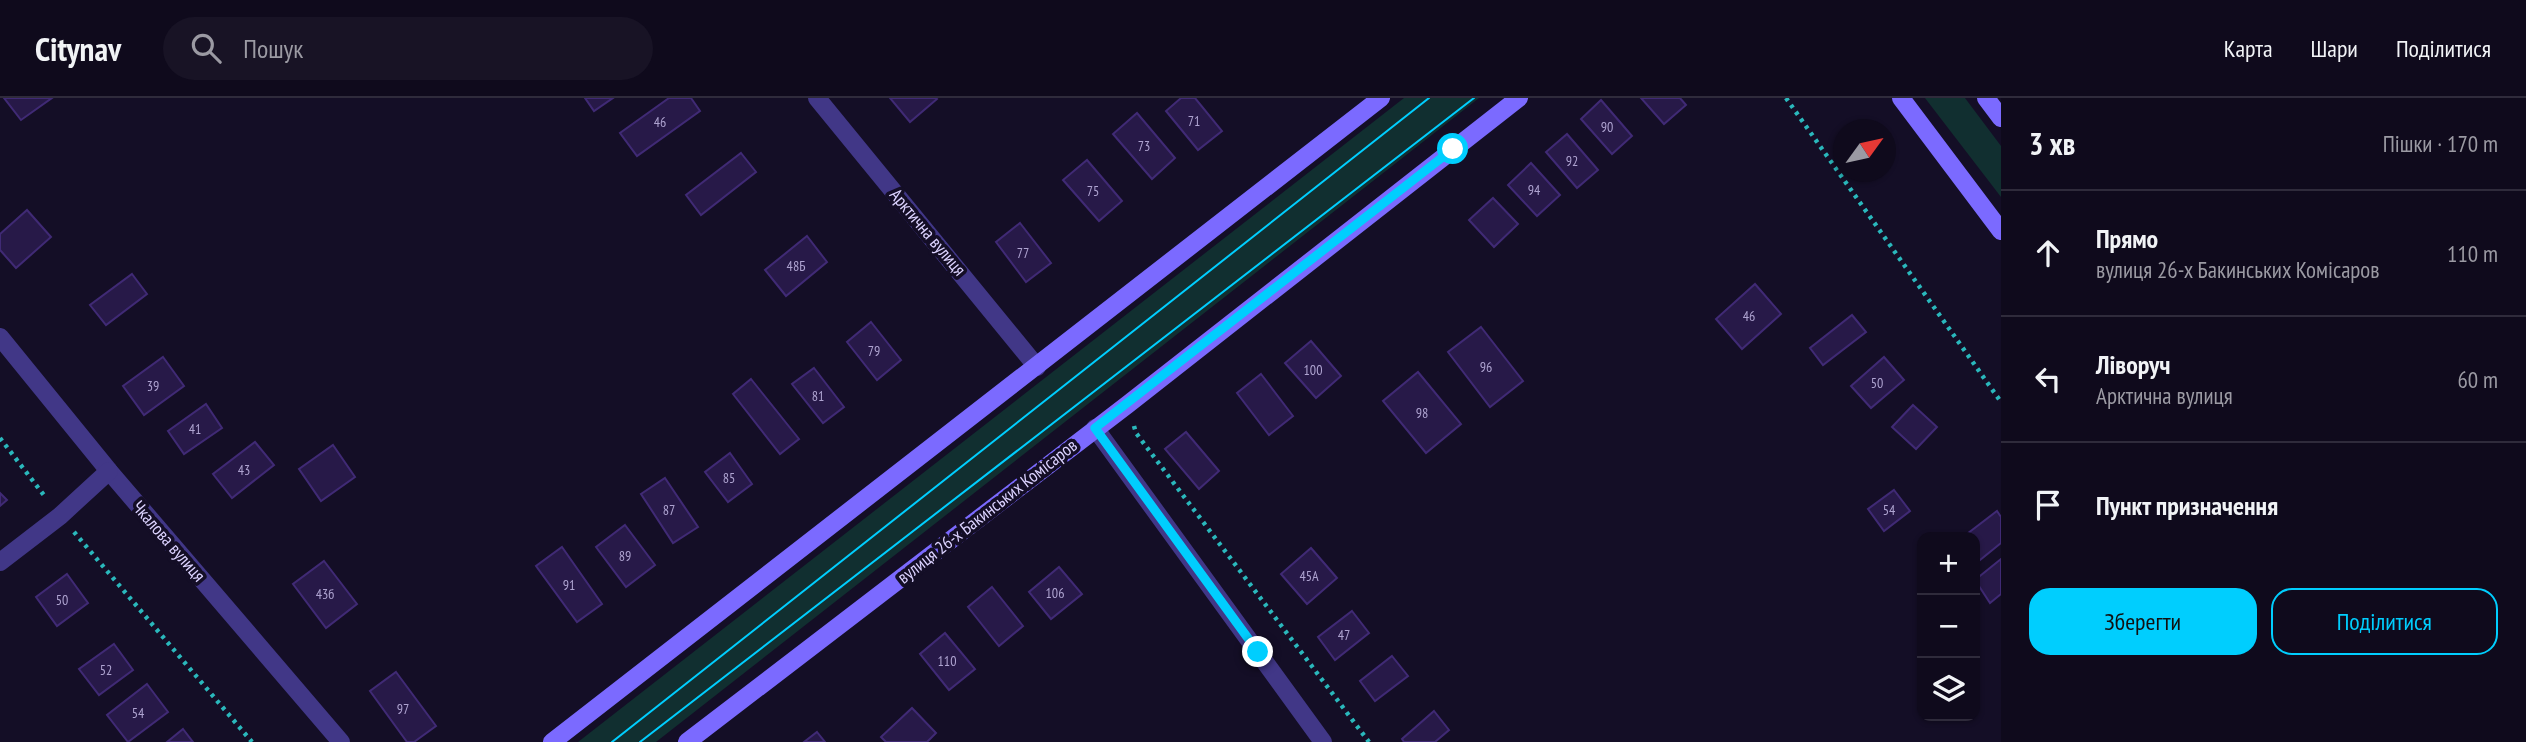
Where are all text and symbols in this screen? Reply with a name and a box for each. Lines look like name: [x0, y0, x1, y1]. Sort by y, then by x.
search box: [163, 17, 653, 80]
text: Citynav: [35, 27, 121, 70]
icon: search: [187, 29, 225, 67]
text: Пошук: [243, 32, 303, 65]
text: Карта: [2224, 33, 2273, 64]
text: Шари: [2311, 33, 2358, 64]
text: Поділитися: [2396, 33, 2491, 64]
house number: 71: [1188, 112, 1200, 130]
house number: 46: [654, 113, 666, 131]
house number: 90: [1601, 118, 1613, 136]
north arrow: [1833, 119, 1896, 182]
text: 3 хв: [2029, 124, 2075, 163]
text: Пішки · 170 m: [2383, 129, 2498, 158]
route start: [1437, 133, 1468, 164]
house number: 73: [1138, 137, 1150, 155]
house number: 92: [1566, 152, 1578, 170]
house number: 94: [1528, 181, 1541, 199]
house number: 75: [1087, 182, 1099, 200]
street label: Арктична вулиця: [885, 184, 971, 280]
text: Прямо: [2096, 222, 2158, 255]
icon: ahead: [2029, 234, 2067, 272]
text: 110 m: [2447, 239, 2498, 268]
house number: 77: [1017, 244, 1029, 262]
text: вулиця 26-х Бакинських Комісаров: [2096, 255, 2380, 284]
house number: 48Б: [787, 257, 805, 275]
house number: 46: [1743, 307, 1755, 325]
house number: 79: [868, 342, 880, 360]
text: Ліворуч: [2096, 348, 2170, 381]
house number: 96: [1480, 358, 1492, 376]
icon: left: [2029, 360, 2067, 398]
house number: 100: [1304, 361, 1322, 379]
text: 60 m: [2457, 365, 2498, 394]
house number: 50: [1871, 374, 1883, 392]
house number: 39: [147, 377, 159, 395]
text: Арктична вулиця: [2096, 381, 2233, 410]
house number: 81: [812, 387, 824, 405]
house number: 98: [1416, 404, 1428, 422]
house number: 41: [189, 420, 201, 438]
street label: вулиця 26-х Бакинських Комісаров: [892, 434, 1082, 588]
house number: 43: [238, 461, 250, 479]
house number: 85: [723, 469, 735, 487]
icon: arrive: [2029, 486, 2067, 524]
text: Пункт призначення: [2096, 489, 2278, 522]
street label: Чкалова вулиця: [127, 496, 211, 586]
house number: 87: [663, 501, 675, 519]
house number: 54: [1883, 501, 1896, 519]
map controls: [1917, 532, 1980, 721]
button: +: [1917, 532, 1980, 595]
house number: 89: [619, 547, 631, 565]
house number: 45А: [1299, 567, 1319, 585]
house number: 91: [563, 576, 575, 594]
house number: 106: [1046, 584, 1064, 602]
house number: 43б: [316, 585, 334, 603]
button: Зберегти: [2029, 588, 2257, 655]
button: Поділитися: [2271, 588, 2498, 655]
house number: 50: [56, 591, 68, 609]
button: −: [1917, 595, 1980, 658]
house number: 47: [1338, 626, 1350, 644]
route end: [1242, 636, 1273, 667]
house number: 110: [938, 652, 956, 670]
button: layers: [1917, 658, 1980, 721]
house number: 52: [100, 661, 112, 679]
house number: 97: [397, 700, 409, 718]
house number: 54: [132, 704, 145, 722]

